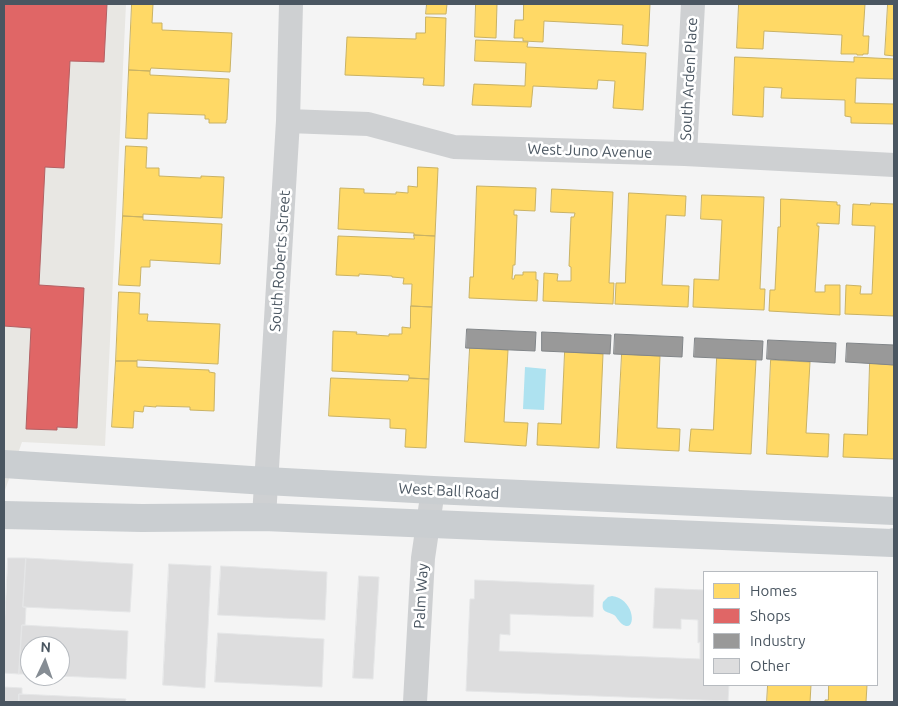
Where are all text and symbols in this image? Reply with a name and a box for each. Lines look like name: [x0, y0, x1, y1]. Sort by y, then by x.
street label: South Arden Place: [677, 17, 701, 141]
street label: West Juno Avenue: [527, 140, 653, 162]
street label: South Roberts Street: [266, 190, 294, 332]
street label: West Ball Road: [398, 479, 500, 503]
street label: Palm Way: [410, 563, 432, 629]
legend: [703, 571, 878, 686]
text: Homes: [750, 582, 797, 599]
text: Shops: [750, 607, 791, 624]
text: Industry: [750, 632, 805, 649]
north arrow: [20, 636, 70, 686]
text: N: [40, 639, 51, 655]
text: Other: [750, 657, 790, 674]

